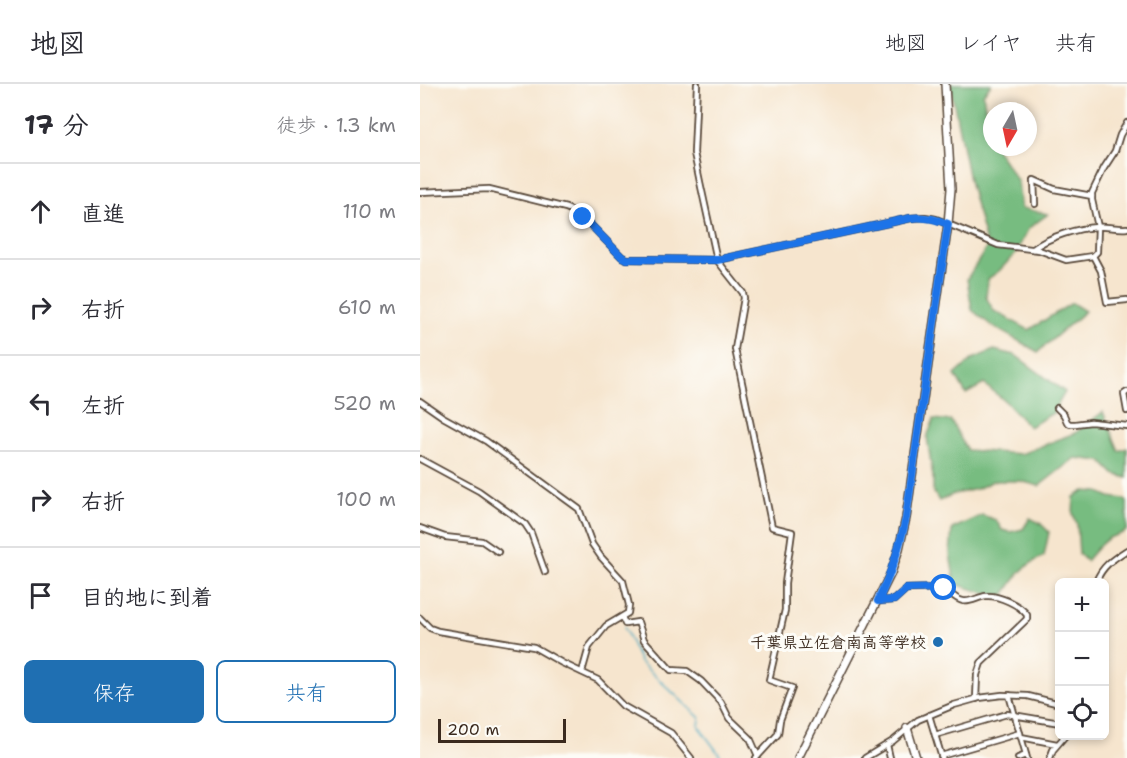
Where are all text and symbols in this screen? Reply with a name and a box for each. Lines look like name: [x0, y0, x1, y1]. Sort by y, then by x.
text: 地図: [30, 24, 86, 62]
text: 地図: [885, 29, 927, 57]
text: レイヤ: [960, 29, 1022, 57]
text: 共有: [1055, 29, 1097, 57]
north arrow: [983, 102, 1037, 156]
text: 17 分: [24, 107, 89, 142]
text: 徒歩 · 1.3 km: [276, 112, 396, 138]
icon: ahead: [24, 195, 57, 228]
text: 110 m: [342, 198, 396, 224]
text: 直進: [81, 199, 125, 228]
route end: [569, 203, 595, 229]
icon: right: [24, 291, 57, 324]
text: 610 m: [338, 294, 396, 320]
text: 右折: [81, 295, 125, 324]
icon: left: [24, 387, 57, 420]
text: 520 m: [333, 390, 396, 416]
text: 左折: [81, 391, 125, 420]
icon: right: [24, 483, 57, 516]
text: 100 m: [336, 486, 396, 512]
text: 右折: [81, 487, 125, 516]
route start: [930, 574, 956, 600]
map controls: [1055, 578, 1109, 740]
button: +: [1055, 578, 1109, 632]
icon: arrive: [24, 579, 57, 612]
text: 目的地に到着: [81, 583, 213, 612]
place label: 千葉県立佐倉南高等学校: [750, 632, 926, 653]
button: −: [1055, 632, 1109, 686]
marker: 千葉県立佐倉南高等学校: [931, 635, 945, 649]
button: 保存: [24, 660, 204, 723]
button: 共有: [216, 660, 396, 723]
button: locate: [1055, 686, 1109, 740]
scale bar: [438, 716, 566, 744]
text: 200 m: [447, 719, 499, 740]

